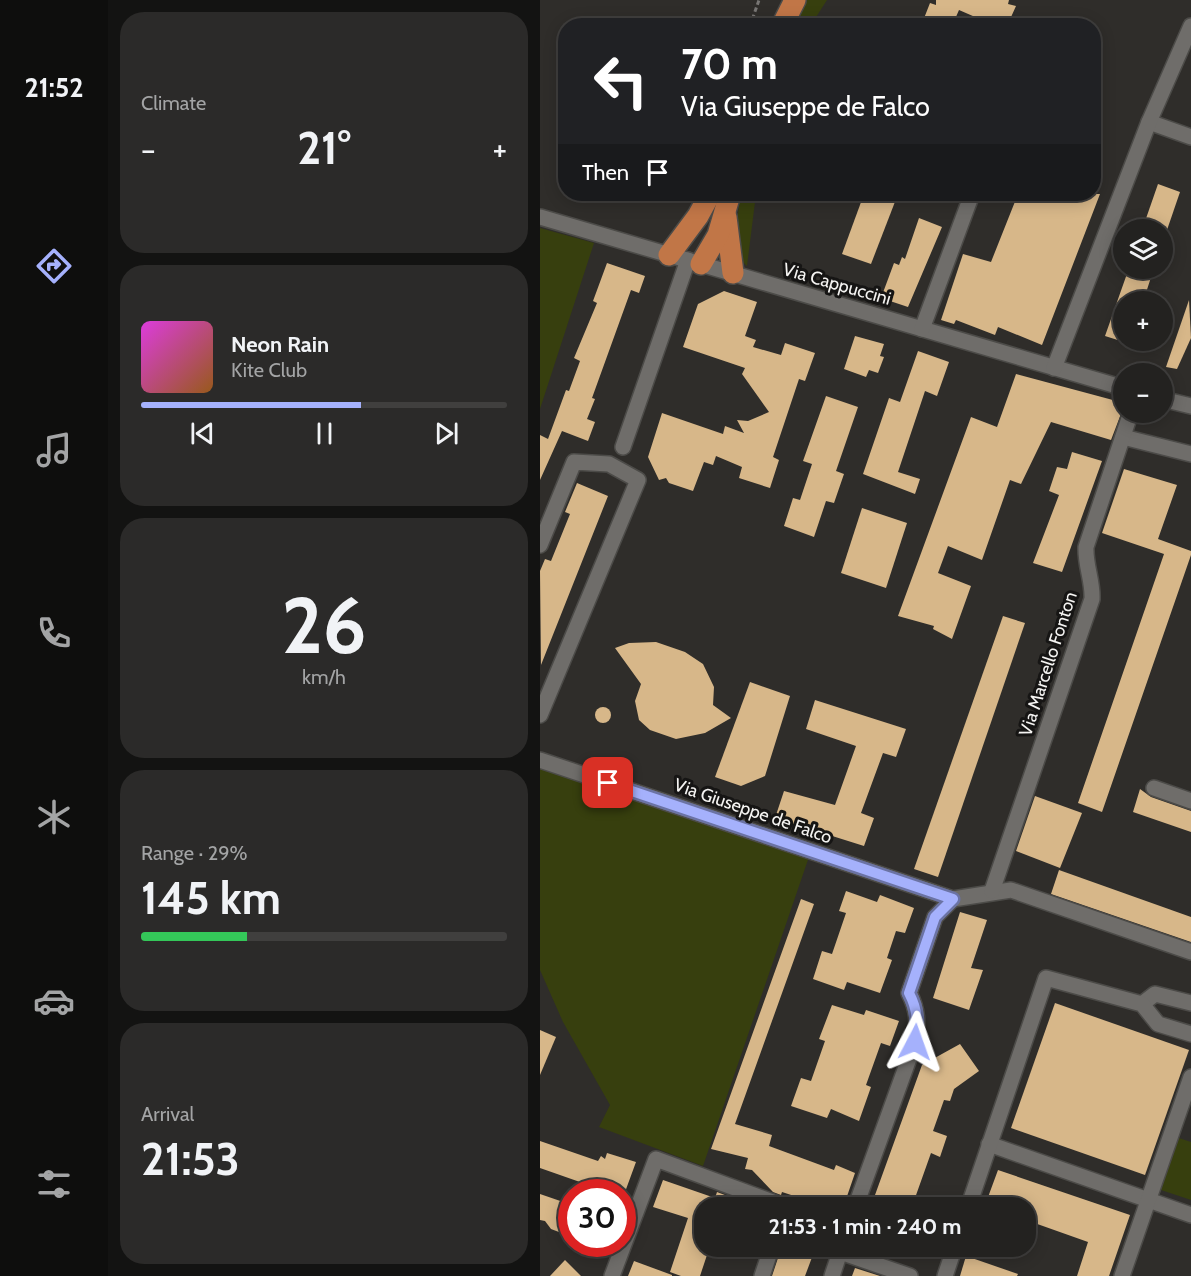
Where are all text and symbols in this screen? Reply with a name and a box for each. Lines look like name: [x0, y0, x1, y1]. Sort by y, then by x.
text: 70 m: [681, 38, 778, 90]
icon: left: [582, 42, 660, 120]
text: 21:52: [24, 71, 84, 104]
text: Via Giuseppe de Falco: [681, 90, 930, 123]
text: Climate: [141, 91, 206, 115]
text: 21°: [297, 121, 351, 175]
text: −: [141, 129, 156, 169]
text: +: [492, 129, 507, 169]
icon: arrive: [641, 156, 674, 189]
text: Then: [582, 159, 629, 186]
map controls: [1113, 219, 1173, 423]
button: layers: [1113, 219, 1173, 279]
icon: directions: [33, 245, 75, 287]
street label: Via Cappuccini: [780, 258, 894, 310]
button: +: [1113, 291, 1173, 351]
text: Neon Rain: [231, 331, 329, 358]
text: Kite Club: [231, 358, 307, 382]
button: −: [1113, 363, 1173, 423]
icon: previous: [186, 417, 219, 450]
icon: pause: [308, 417, 341, 450]
icon: next: [430, 417, 463, 450]
icon: music: [33, 429, 75, 471]
text: 26: [281, 578, 367, 673]
street label: Via Marcello Fonton: [1014, 589, 1082, 739]
icon: phone: [33, 612, 75, 654]
text: km/h: [302, 665, 346, 689]
pin: [582, 757, 633, 808]
icon: arrive: [591, 766, 624, 799]
street label: Via Giuseppe de Falco: [671, 774, 835, 848]
icon: climate: [33, 796, 75, 838]
text: Range · 29%: [141, 841, 248, 865]
text: 145 km: [141, 871, 281, 925]
icon: car: [33, 980, 75, 1022]
position arrow: [883, 1010, 947, 1074]
text: Arrival: [141, 1102, 194, 1126]
text: 21:53: [141, 1132, 240, 1186]
icon: filters: [33, 1163, 75, 1205]
speed limit sign: 30: [558, 1179, 636, 1257]
text: 21:53 · 1 min · 240 m: [769, 1213, 961, 1240]

